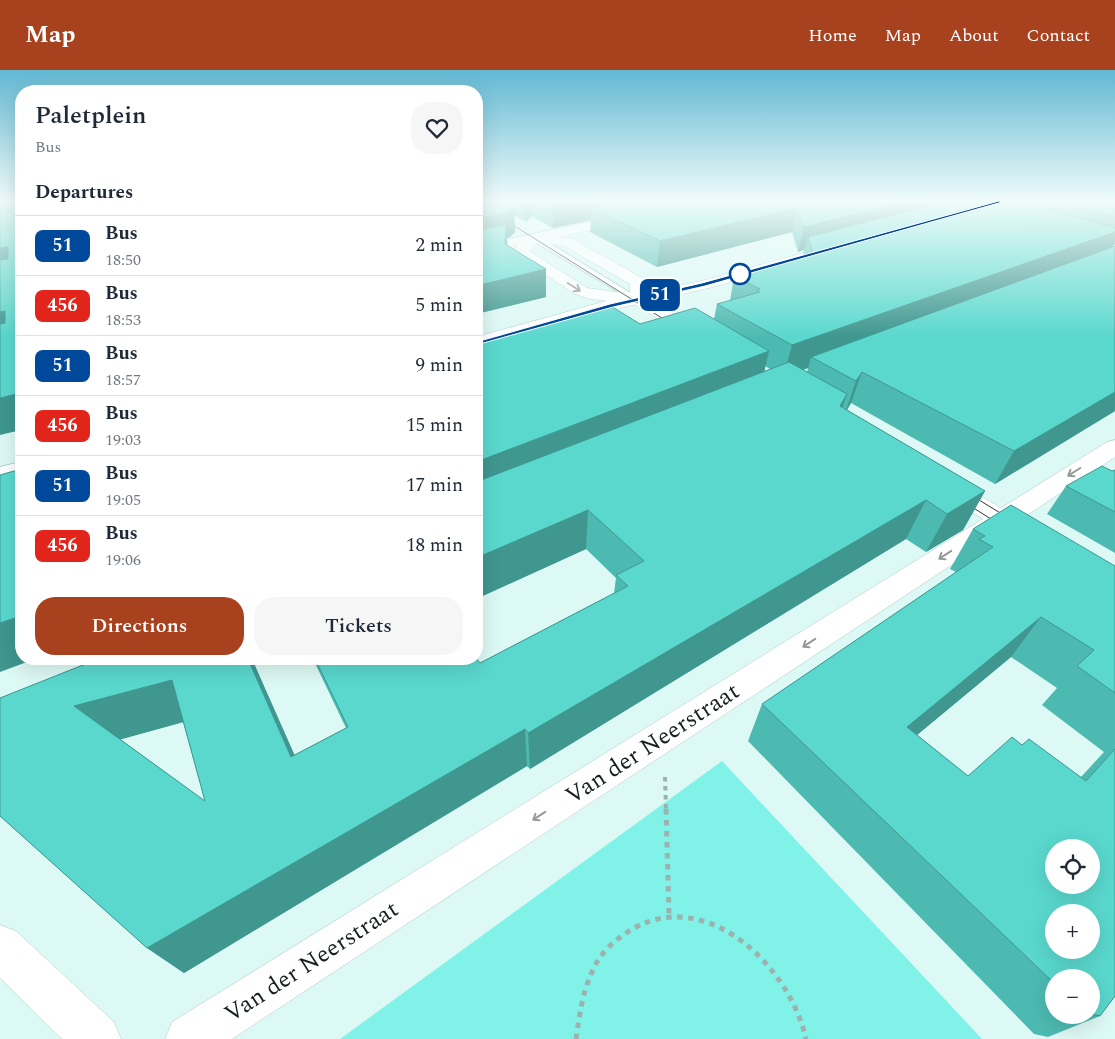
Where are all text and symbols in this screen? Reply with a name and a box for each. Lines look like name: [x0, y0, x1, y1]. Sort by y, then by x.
text: Map: [25, 17, 75, 53]
text: Home: [808, 22, 857, 49]
text: Map: [885, 22, 921, 49]
text: About: [949, 22, 999, 49]
text: Contact: [1027, 22, 1090, 49]
text: Paletplein: [35, 98, 146, 134]
button: heart: [411, 102, 463, 154]
text: Bus: [35, 135, 61, 159]
text: Departures: [35, 178, 133, 207]
text: Bus: [105, 219, 138, 248]
text: 2 min: [415, 231, 463, 260]
text: 51: [52, 232, 73, 259]
text: 18:50: [105, 248, 141, 272]
unlabelled marker: [729, 263, 751, 285]
text: Bus: [105, 279, 138, 308]
line badge: 51: [638, 279, 682, 311]
text: 51: [650, 281, 670, 308]
one-way arrow: [567, 282, 581, 292]
text: 5 min: [415, 291, 463, 320]
text: 456: [47, 292, 78, 319]
text: 18:53: [105, 308, 141, 332]
text: Bus: [105, 339, 138, 368]
text: 9 min: [415, 351, 463, 380]
text: 51: [52, 352, 73, 379]
text: 18:57: [105, 368, 141, 392]
text: Bus: [105, 399, 138, 428]
text: 15 min: [406, 411, 463, 440]
text: 456: [47, 412, 78, 439]
text: 19:03: [105, 428, 141, 452]
text: Bus: [105, 459, 138, 488]
one-way arrow: [1067, 468, 1081, 478]
text: 17 min: [406, 471, 463, 500]
text: 51: [52, 472, 73, 499]
text: 19:05: [105, 488, 141, 512]
text: Bus: [105, 519, 138, 548]
text: 18 min: [406, 531, 463, 560]
text: 456: [47, 532, 78, 559]
text: 19:06: [105, 548, 141, 572]
one-way arrow: [938, 550, 952, 560]
button: Directions: [35, 597, 244, 655]
button: Tickets: [254, 597, 463, 655]
one-way arrow: [802, 639, 816, 649]
street label: Van der Neerstraat: [558, 674, 747, 814]
one-way arrow: [532, 811, 546, 821]
map controls: [1045, 839, 1100, 1024]
button: locate: [1045, 839, 1100, 894]
street label: Van der Neerstraat: [217, 892, 406, 1032]
button: +: [1045, 904, 1100, 959]
button: −: [1045, 969, 1100, 1024]

